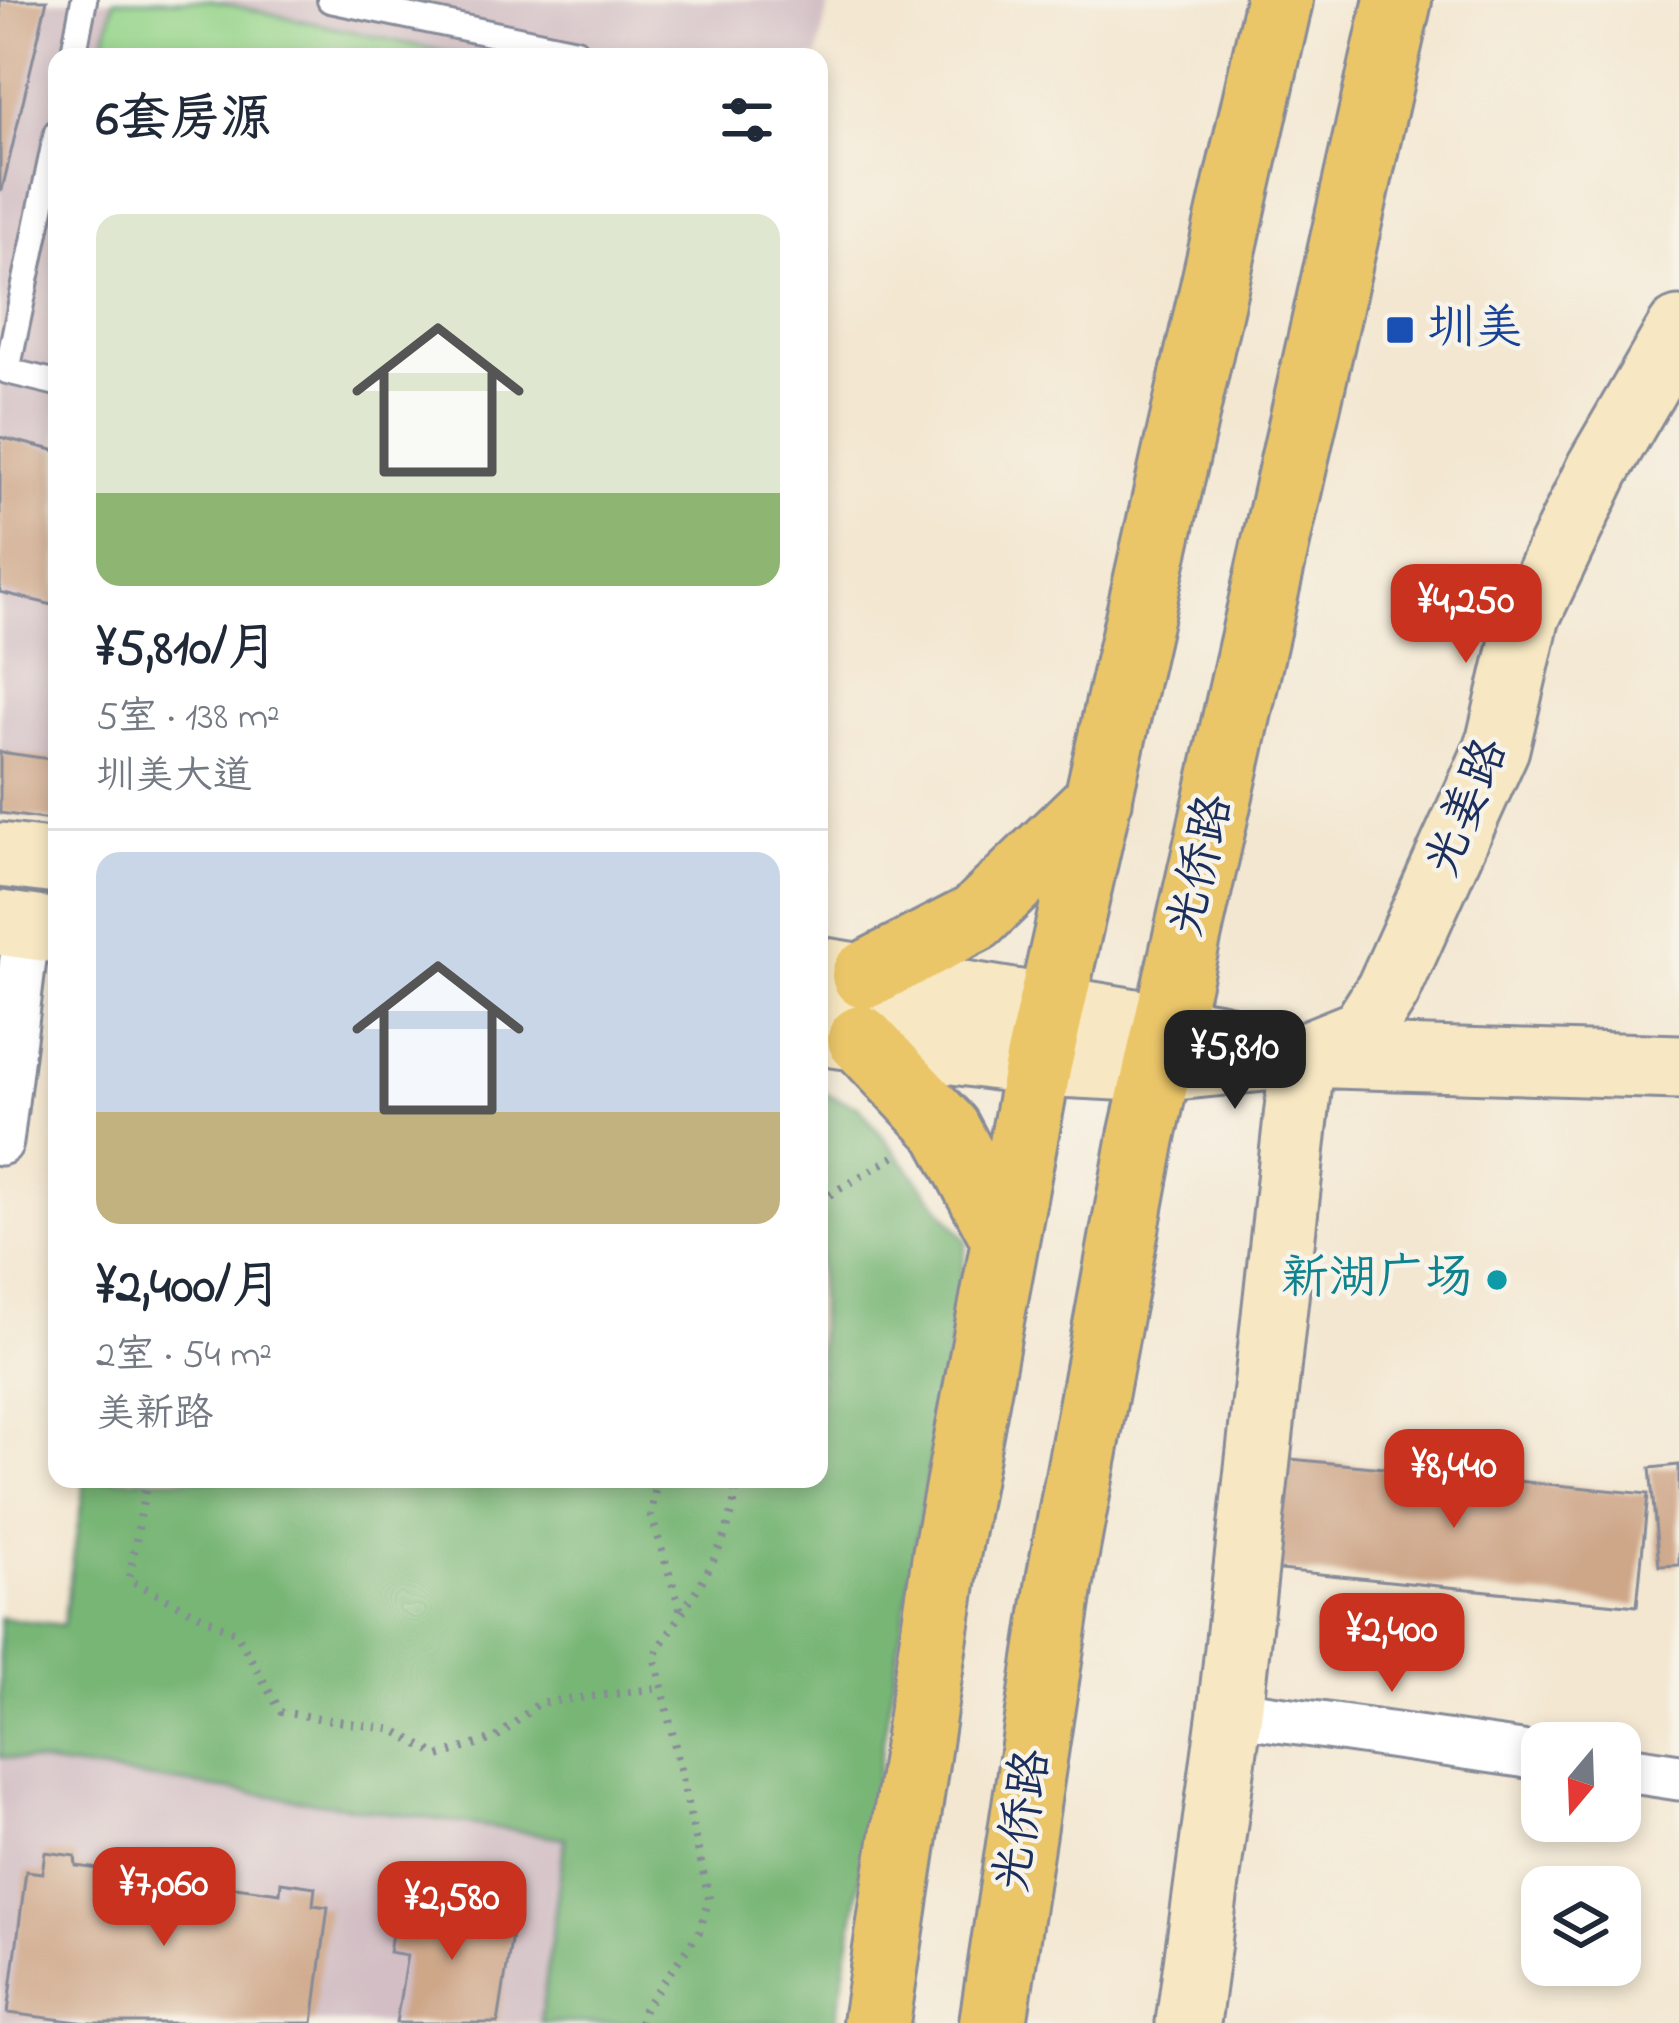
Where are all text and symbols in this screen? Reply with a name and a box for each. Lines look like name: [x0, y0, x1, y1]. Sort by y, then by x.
text: 6套房源: [96, 84, 271, 159]
icon: filters: [714, 87, 780, 153]
icon: home: [330, 292, 546, 508]
place label: 圳美: [1427, 295, 1523, 365]
marker: 圳美: [1384, 314, 1416, 346]
pin: ¥4,250: [1368, 564, 1564, 666]
text: ¥4,250: [1418, 574, 1514, 631]
text: ¥5,810/月: [96, 613, 278, 688]
text: 5室 · 138 m²: [96, 690, 280, 747]
street label: 光姜路: [1409, 728, 1527, 888]
text: 圳美大道: [96, 749, 252, 806]
street label: 光侨路: [1152, 788, 1252, 944]
icon: home: [330, 930, 546, 1146]
pin: ¥5,810: [1137, 1010, 1333, 1112]
text: ¥5,810: [1191, 1020, 1279, 1077]
place label: 新湖广场: [1281, 1245, 1473, 1315]
text: ¥2,400/月: [96, 1251, 282, 1326]
marker: 新湖广场: [1484, 1267, 1510, 1293]
text: 2室 · 54 m²: [96, 1328, 272, 1385]
text: 美新路: [96, 1387, 213, 1444]
pin: ¥8,440: [1356, 1429, 1552, 1531]
text: ¥8,440: [1411, 1439, 1497, 1496]
pin: ¥2,400: [1294, 1593, 1490, 1695]
text: ¥2,400: [1346, 1603, 1438, 1660]
north arrow: [1521, 1722, 1641, 1842]
map controls: [1521, 1722, 1641, 1986]
street label: 光侨路: [978, 1744, 1070, 1898]
pin: ¥7,060: [66, 1847, 262, 1949]
text: ¥7,060: [120, 1857, 208, 1914]
pin: ¥2,580: [354, 1861, 550, 1963]
button: layers: [1521, 1866, 1641, 1986]
text: ¥2,580: [404, 1871, 500, 1928]

